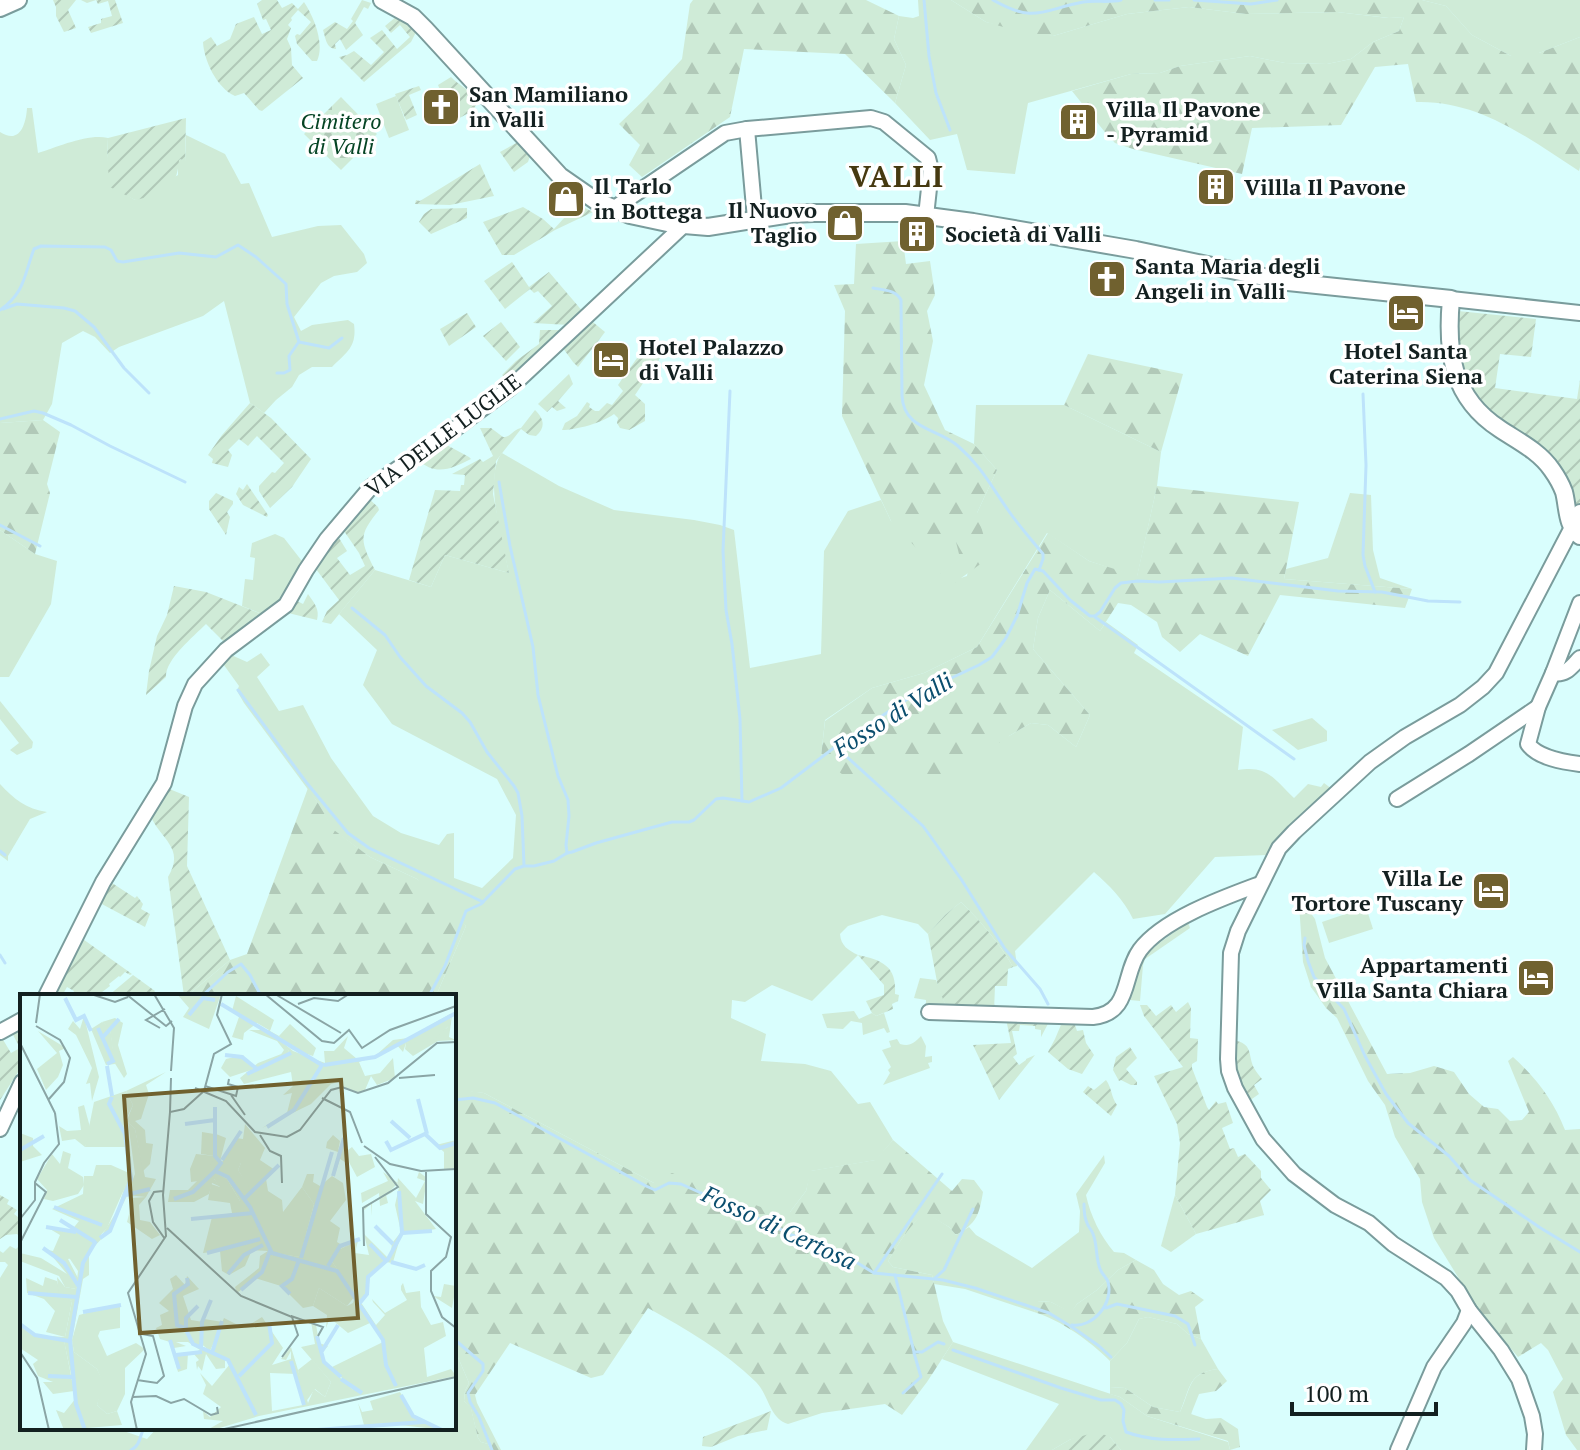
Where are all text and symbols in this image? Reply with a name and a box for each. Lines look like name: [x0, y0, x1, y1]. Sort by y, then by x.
place label: San Mamiliano in Valli: [469, 79, 628, 133]
church icon: San Mamiliano in Valli: [420, 86, 462, 128]
place label: Villa Il Pavone - Pyramid: [1106, 94, 1261, 148]
building icon: Villa Il Pavone - Pyramid: [1057, 101, 1099, 143]
park label: Cimitero di Valli: [301, 106, 381, 160]
district label: VALLI: [849, 156, 945, 196]
building icon: Villla Il Pavone: [1195, 166, 1237, 208]
place label: Il Tarlo in Bottega: [594, 171, 702, 225]
place label: Villla Il Pavone: [1244, 172, 1406, 201]
shop icon: Il Tarlo in Bottega: [545, 178, 587, 220]
place label: Il Nuovo Taglio: [728, 195, 817, 249]
shop icon: Il Nuovo Taglio: [824, 202, 866, 244]
building icon: Società di Valli: [896, 213, 938, 255]
place label: Società di Valli: [945, 219, 1102, 248]
place label: Santa Maria degli Angeli in Valli: [1135, 251, 1320, 305]
church icon: Santa Maria degli Angeli in Valli: [1086, 258, 1128, 300]
hotel icon: Hotel Santa Caterina Siena: [1385, 292, 1427, 334]
place label: Hotel Palazzo di Valli: [639, 332, 784, 386]
place label: Hotel Santa Caterina Siena: [1329, 336, 1483, 390]
hotel icon: Hotel Palazzo di Valli: [590, 339, 632, 381]
street label: VIA DELLE LUGLIE: [359, 366, 527, 503]
water label: Fosso di Valli: [826, 664, 959, 764]
place label: Villa Le Tortore Tuscany: [1292, 863, 1463, 917]
hotel icon: Villa Le Tortore Tuscany: [1470, 870, 1512, 912]
place label: Appartamenti Villa Santa Chiara: [1316, 950, 1508, 1004]
hotel icon: Appartamenti Villa Santa Chiara: [1515, 957, 1557, 999]
inset map: [20, 994, 456, 1430]
water label: Fosso di Certosa: [696, 1177, 862, 1277]
scale bar: [1292, 1366, 1436, 1416]
text: 100 m: [1304, 1377, 1369, 1409]

